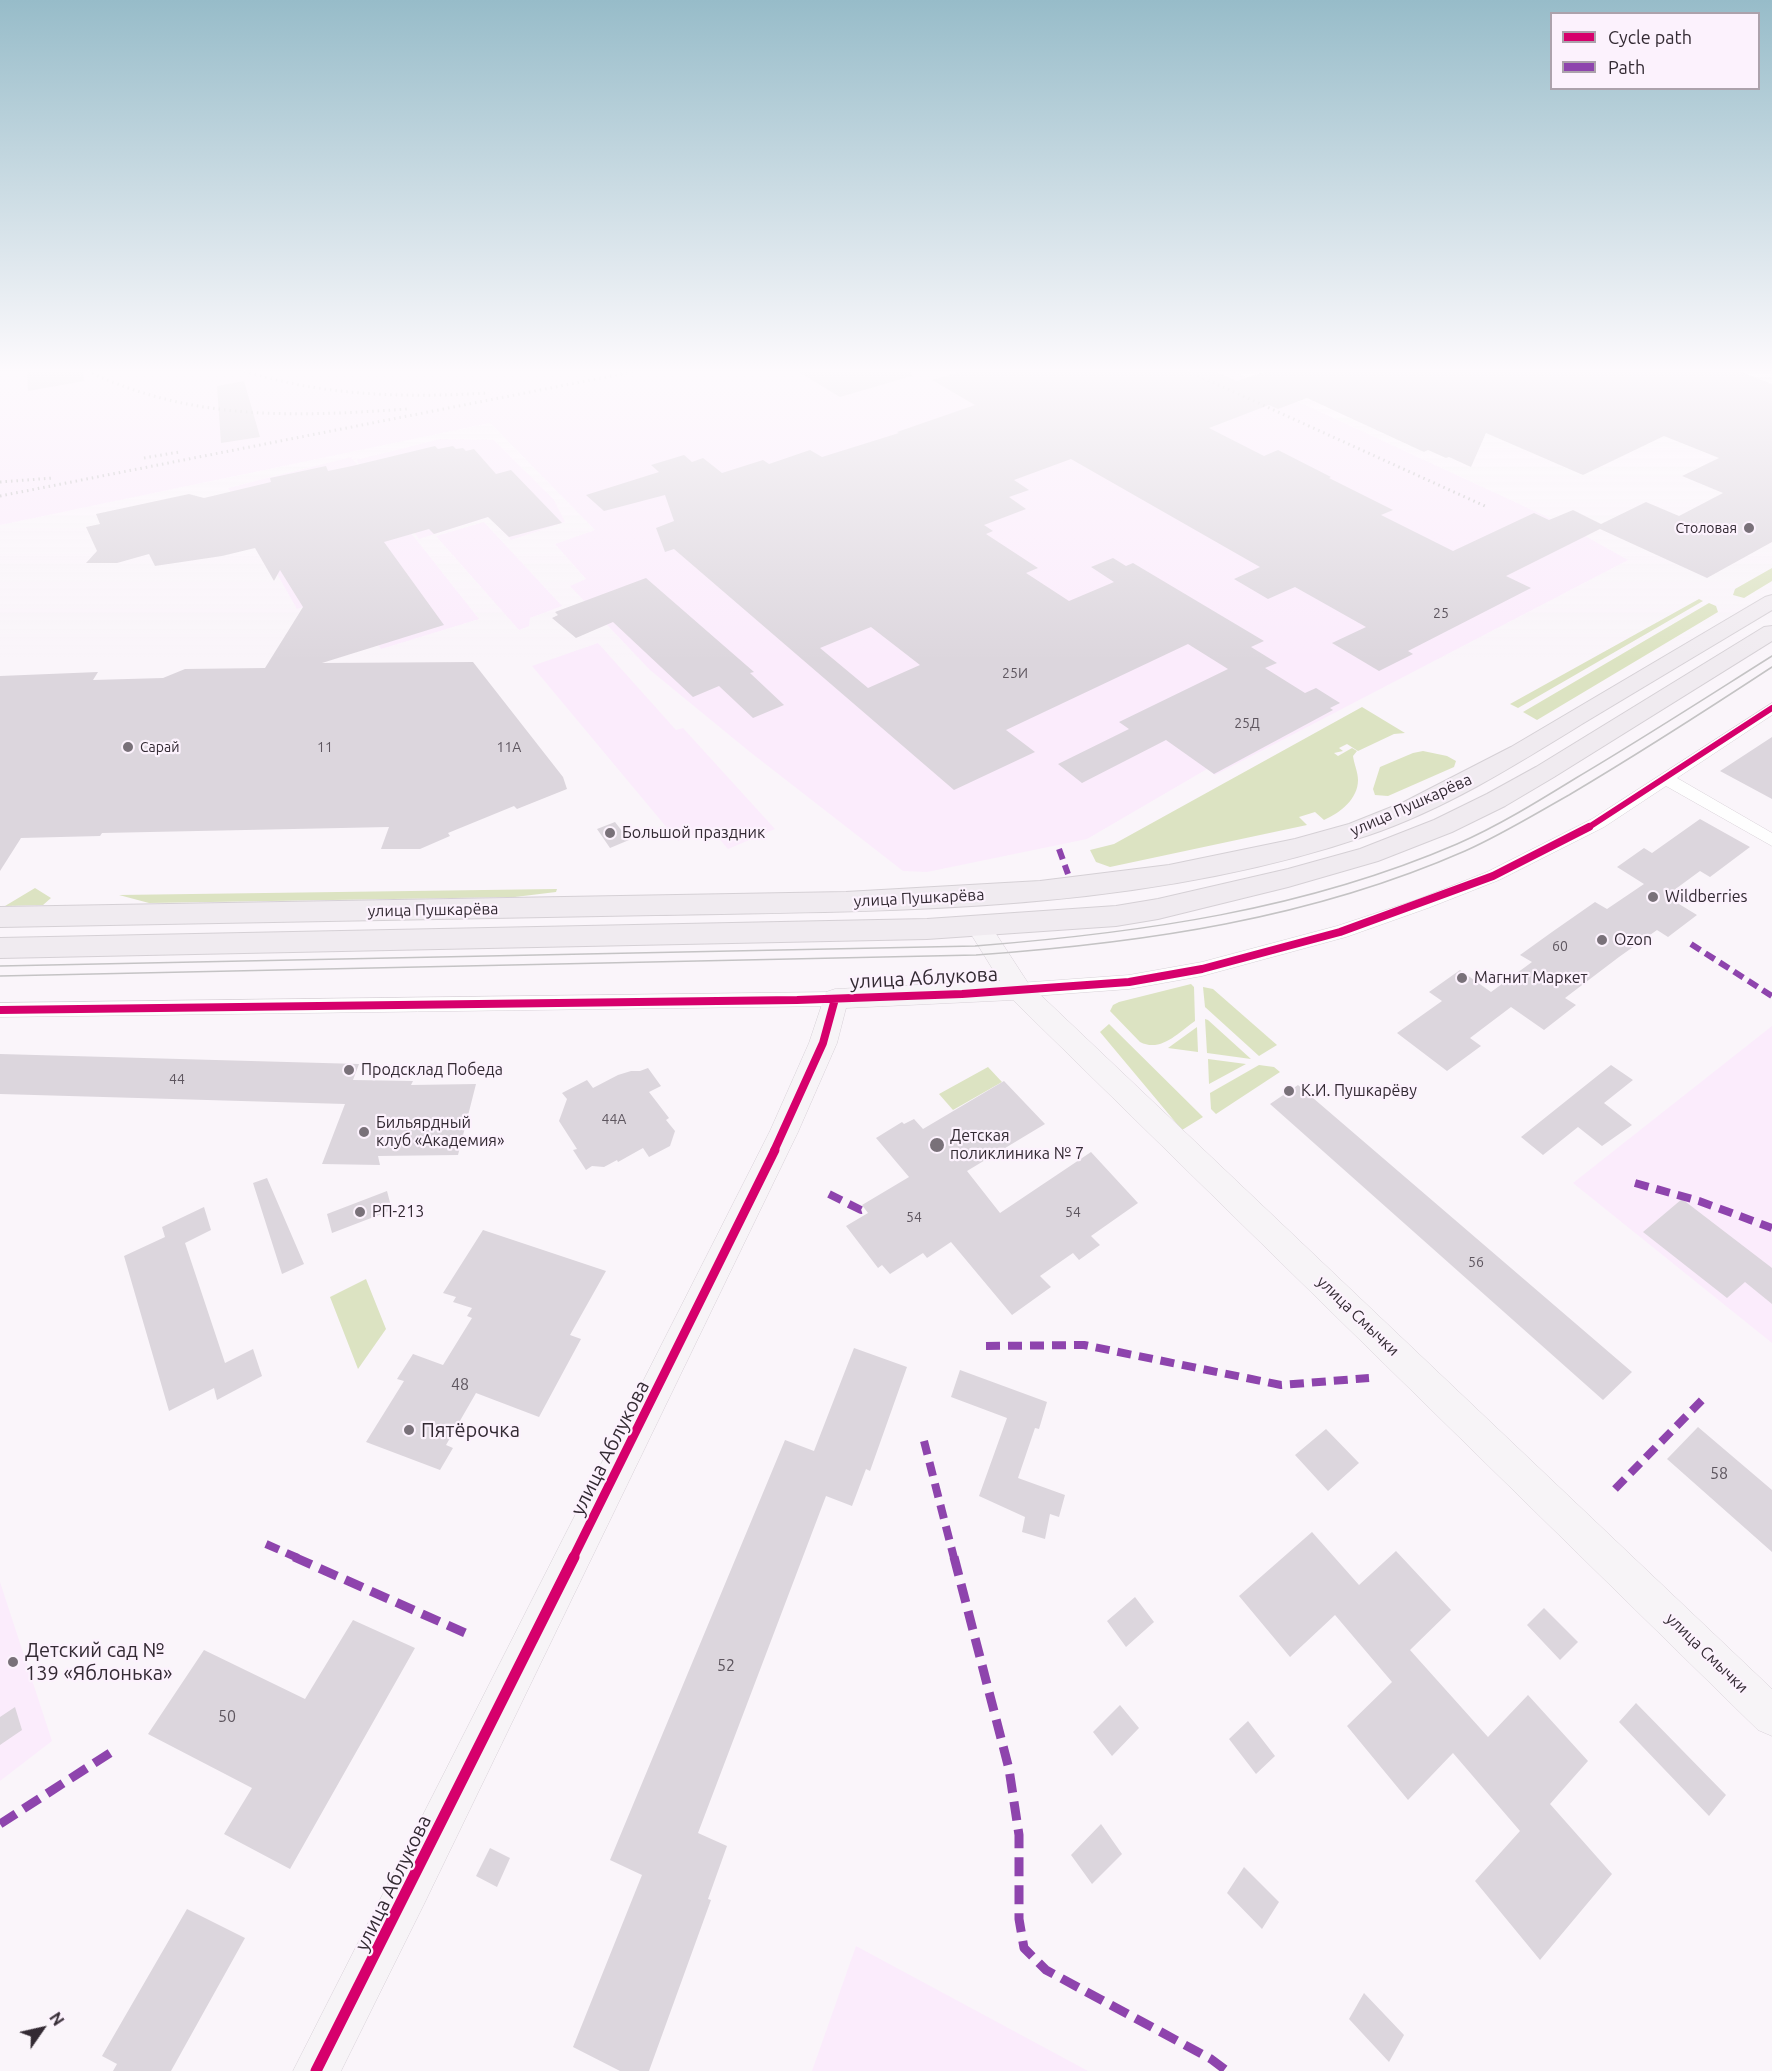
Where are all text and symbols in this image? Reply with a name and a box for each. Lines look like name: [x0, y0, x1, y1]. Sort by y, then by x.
legend: [1550, 12, 1760, 90]
text: Cycle path: [1608, 27, 1692, 47]
text: Path: [1608, 57, 1645, 77]
place label: Столовая: [1675, 520, 1737, 536]
marker: Столовая: [1742, 521, 1756, 535]
house number: 25: [1433, 605, 1449, 621]
house number: 25И: [1002, 665, 1028, 681]
house number: 25Д: [1234, 715, 1260, 731]
place label: Сарай: [140, 739, 179, 755]
house number: 11: [317, 739, 333, 755]
house number: 11А: [497, 739, 521, 755]
marker: Сарай: [121, 740, 135, 754]
street label: улица Пушкарёва: [1347, 770, 1475, 840]
place label: Большой праздник: [622, 823, 765, 843]
marker: Большой праздник: [603, 826, 617, 840]
street label: улица Пушкарёва: [853, 885, 985, 911]
place label: Wildberries: [1665, 887, 1748, 907]
marker: Wildberries: [1646, 890, 1660, 904]
street label: улица Пушкарёва: [367, 899, 499, 921]
place label: Ozon: [1614, 930, 1652, 950]
marker: Ozon: [1595, 933, 1609, 947]
house number: 60: [1552, 938, 1568, 954]
street label: улица Аблукова: [849, 962, 999, 994]
place label: Магнит Маркет: [1474, 968, 1588, 988]
marker: Магнит Маркет: [1455, 971, 1469, 985]
place label: Продсклад Победа: [361, 1060, 503, 1080]
marker: Продсклад Победа: [342, 1063, 356, 1077]
house number: 44: [169, 1071, 185, 1087]
place label: К.И. Пушкарёву: [1301, 1081, 1417, 1101]
marker: К.И. Пушкарёву: [1282, 1084, 1296, 1098]
house number: 44А: [602, 1111, 626, 1127]
place label: Бильярдный клуб «Академия»: [376, 1113, 504, 1151]
marker: Бильярдный клуб «Академия»: [357, 1125, 371, 1139]
place label: Детская поликлиника № 7: [950, 1126, 1084, 1164]
marker: Детская поликлиника № 7: [928, 1136, 946, 1154]
place label: РП-213: [372, 1202, 424, 1222]
house number: 54: [1065, 1204, 1081, 1220]
marker: РП-213: [353, 1205, 367, 1219]
house number: 54: [906, 1209, 922, 1225]
house number: 56: [1468, 1254, 1484, 1270]
street label: улица Смычки: [1313, 1272, 1403, 1360]
house number: 48: [451, 1375, 469, 1395]
street label: улица Аблукова: [566, 1376, 654, 1520]
place label: Пятёрочка: [421, 1418, 520, 1442]
marker: Пятёрочка: [402, 1423, 416, 1437]
house number: 58: [1710, 1464, 1728, 1484]
street label: улица Смычки: [1662, 1609, 1752, 1697]
place label: Детский сад № 139 «Яблонька»: [25, 1638, 172, 1685]
marker: Детский сад № 139 «Яблонька»: [6, 1655, 20, 1669]
house number: 52: [717, 1656, 735, 1676]
house number: 50: [218, 1707, 236, 1727]
street label: улица Аблукова: [350, 1811, 436, 1955]
north arrow: [12, 1999, 72, 2059]
text: N: [46, 2009, 68, 2029]

